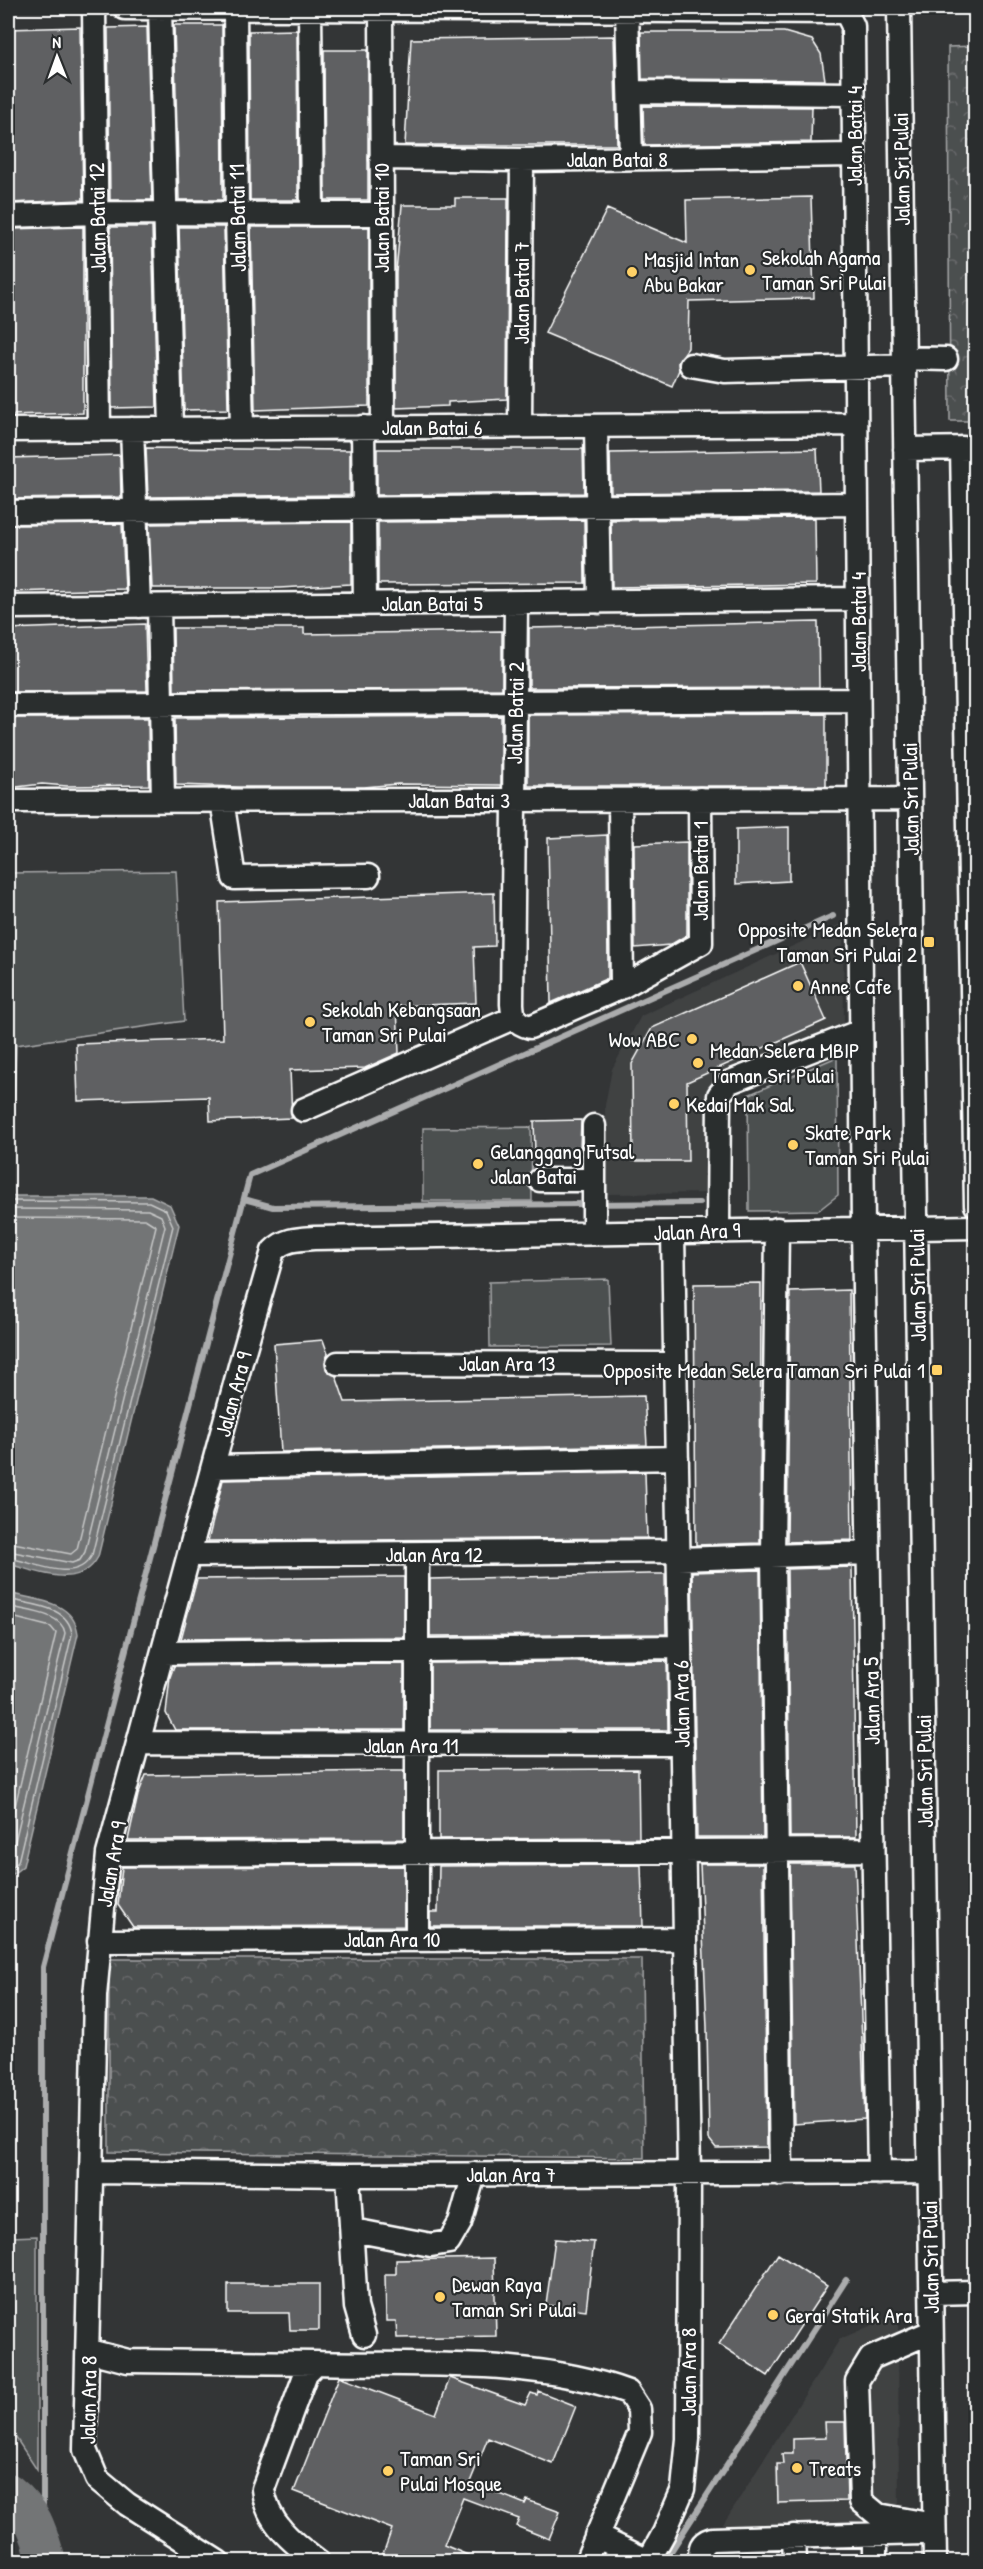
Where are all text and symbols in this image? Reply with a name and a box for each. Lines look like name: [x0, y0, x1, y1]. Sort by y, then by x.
north arrow: [27, 27, 87, 87]
text: N: [52, 31, 62, 53]
street label: Jalan Batai 4: [839, 86, 869, 186]
street label: Jalan Sri Pulai: [885, 112, 917, 226]
street label: Jalan Batai 8: [566, 144, 668, 174]
street label: Jalan Batai 12: [81, 162, 113, 273]
street label: Jalan Batai 10: [366, 163, 396, 273]
street label: Jalan Batai 11: [221, 164, 253, 272]
street label: Jalan Batai 7: [506, 241, 536, 345]
place label: Sekolah Agama Taman Sri Pulai: [762, 242, 887, 297]
place label: Masjid Intan Abu Bakar: [644, 244, 739, 299]
marker: Sekolah Agama Taman Sri Pulai: [743, 263, 757, 277]
marker: Masjid Intan Abu Bakar: [625, 265, 639, 279]
street label: Jalan Batai 6: [382, 412, 483, 442]
street label: Jalan Batai 4: [843, 572, 873, 672]
street label: Jalan Batai 5: [381, 588, 483, 618]
street label: Jalan Batai 2: [499, 661, 531, 765]
street label: Jalan Sri Pulai: [894, 742, 926, 856]
street label: Jalan Batai 3: [408, 785, 510, 815]
street label: Jalan Batai 1: [685, 821, 715, 921]
place label: Opposite Medan Selera Taman Sri Pulai 2: [738, 914, 918, 969]
marker: Opposite Medan Selera Taman Sri Pulai 2: [922, 935, 936, 949]
place label: Anne Cafe: [810, 971, 892, 1001]
marker: Anne Cafe: [791, 979, 805, 993]
place label: Sekolah Kebangsaan Taman Sri Pulai: [322, 994, 481, 1049]
marker: Sekolah Kebangsaan Taman Sri Pulai: [303, 1015, 317, 1029]
place label: Wow ABC: [608, 1024, 680, 1054]
marker: Wow ABC: [685, 1032, 699, 1046]
place label: Medan Selera MBIP Taman Sri Pulai: [710, 1035, 860, 1090]
marker: Medan Selera MBIP Taman Sri Pulai: [691, 1056, 705, 1070]
place label: Kedai Mak Sal: [686, 1089, 794, 1119]
marker: Kedai Mak Sal: [667, 1097, 681, 1111]
place label: Skate Park Taman Sri Pulai: [805, 1117, 930, 1172]
place label: Gelanggang Futsal Jalan Batai: [490, 1136, 634, 1191]
marker: Skate Park Taman Sri Pulai: [786, 1138, 800, 1152]
marker: Gelanggang Futsal Jalan Batai: [471, 1157, 485, 1171]
street label: Jalan Ara 9: [653, 1214, 741, 1248]
street label: Jalan Sri Pulai: [901, 1228, 933, 1342]
street label: Jalan Ara 9: [207, 1348, 259, 1440]
street label: Jalan Ara 13: [459, 1348, 556, 1378]
place label: Opposite Medan Selera Taman Sri Pulai 1: [603, 1355, 925, 1385]
marker: Opposite Medan Selera Taman Sri Pulai 1: [930, 1363, 944, 1377]
street label: Jalan Ara 12: [385, 1539, 483, 1569]
street label: Jalan Ara 5: [855, 1657, 887, 1745]
street label: Jalan Ara 6: [665, 1660, 697, 1748]
street label: Jalan Sri Pulai: [908, 1714, 940, 1828]
street label: Jalan Ara 11: [363, 1730, 459, 1760]
street label: Jalan Ara 9: [89, 1818, 133, 1910]
street label: Jalan Ara 10: [344, 1924, 441, 1954]
street label: Jalan Ara 7: [466, 2159, 556, 2189]
street label: Jalan Sri Pulai: [914, 2200, 946, 2314]
place label: Dewan Raya Taman Sri Pulai: [452, 2269, 577, 2324]
marker: Dewan Raya Taman Sri Pulai: [433, 2290, 447, 2304]
place label: Gerai Statik Ara: [785, 2300, 913, 2330]
marker: Gerai Statik Ara: [766, 2308, 780, 2322]
street label: Jalan Ara 8: [673, 2328, 703, 2416]
street label: Jalan Ara 8: [72, 2355, 104, 2445]
place label: Taman Sri Pulai Mosque: [400, 2443, 502, 2498]
place label: Treats: [809, 2453, 861, 2483]
marker: Treats: [790, 2461, 804, 2475]
marker: Taman Sri Pulai Mosque: [381, 2464, 395, 2478]

